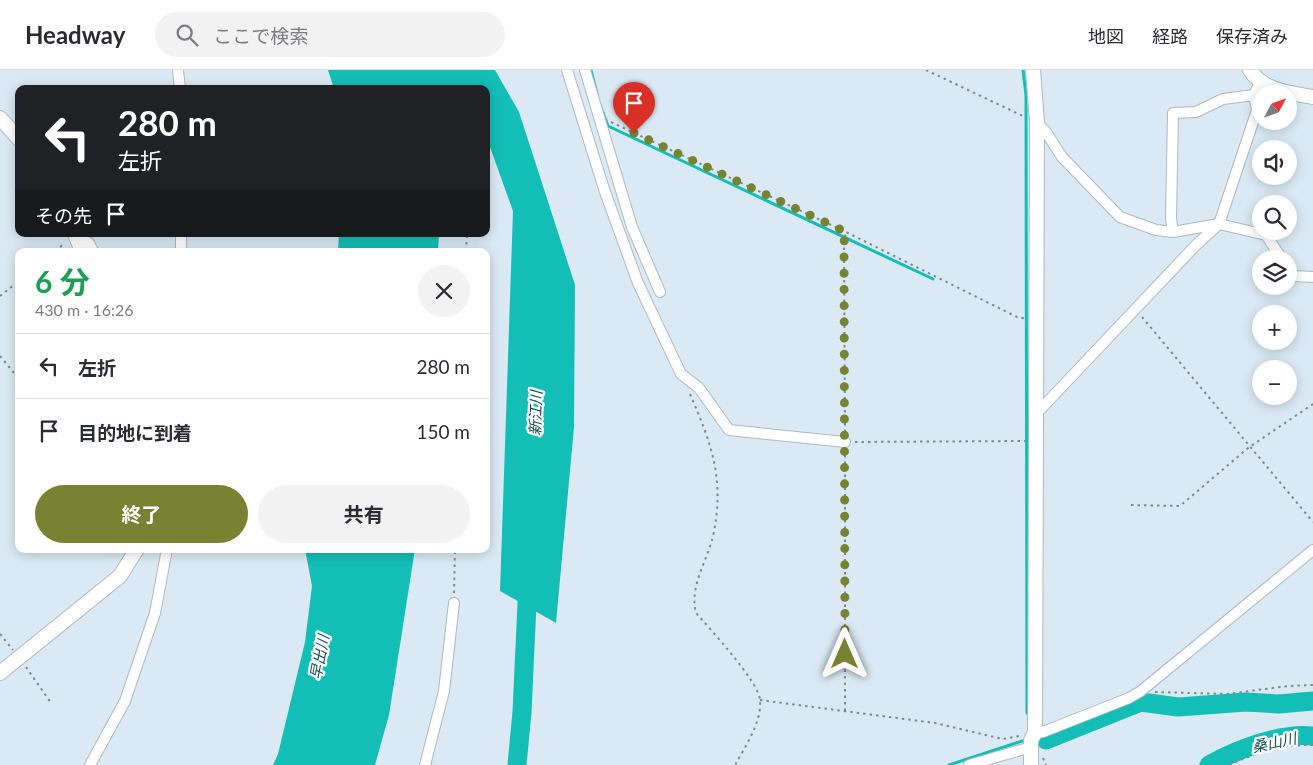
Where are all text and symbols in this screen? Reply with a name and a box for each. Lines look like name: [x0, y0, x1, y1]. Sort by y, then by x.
search box: [155, 12, 505, 57]
text: Headway: [25, 20, 125, 49]
icon: search: [173, 21, 201, 49]
text: ここで検索: [213, 24, 308, 47]
text: 地図: [1088, 25, 1124, 47]
text: 経路: [1152, 25, 1188, 47]
text: 保存済み: [1216, 25, 1288, 47]
pin: [613, 82, 655, 133]
north arrow: [1252, 85, 1298, 130]
map controls: [1252, 85, 1297, 405]
icon: arrive: [620, 89, 648, 117]
text: 280 m: [118, 101, 217, 143]
icon: left: [35, 105, 100, 170]
button: sound: [1252, 140, 1297, 185]
text: 左折: [118, 147, 162, 174]
button: search: [1252, 195, 1297, 240]
icon: arrive: [102, 200, 130, 228]
text: その先: [35, 204, 92, 227]
button: layers: [1252, 250, 1297, 295]
text: 6 分: [35, 263, 90, 299]
button: close: [418, 265, 470, 317]
text: 430 m · 16:26: [35, 300, 134, 319]
button: +: [1252, 305, 1297, 350]
icon: left: [35, 352, 63, 380]
text: 280 m: [416, 355, 470, 378]
text: 左折: [78, 356, 116, 379]
button: −: [1252, 360, 1297, 405]
water label: 新江川: [525, 388, 545, 436]
icon: arrive: [35, 417, 63, 445]
text: 150 m: [416, 420, 470, 443]
text: 目的地に到着: [78, 421, 192, 444]
button: 終了: [35, 485, 248, 543]
button: 共有: [258, 485, 470, 543]
position arrow: [818, 627, 870, 679]
water label: 早出川: [306, 631, 333, 681]
water label: 桑山川: [1250, 728, 1300, 755]

